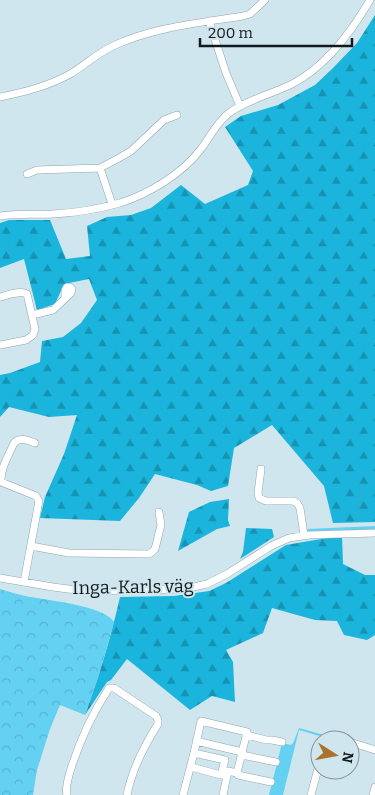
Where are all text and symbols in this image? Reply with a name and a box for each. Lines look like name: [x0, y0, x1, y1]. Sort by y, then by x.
scale bar: [200, 15, 352, 47]
text: 200 m: [208, 24, 253, 42]
street label: Inga-Karls väg: [72, 575, 194, 599]
north arrow: [310, 730, 360, 780]
text: N: [338, 750, 357, 764]

